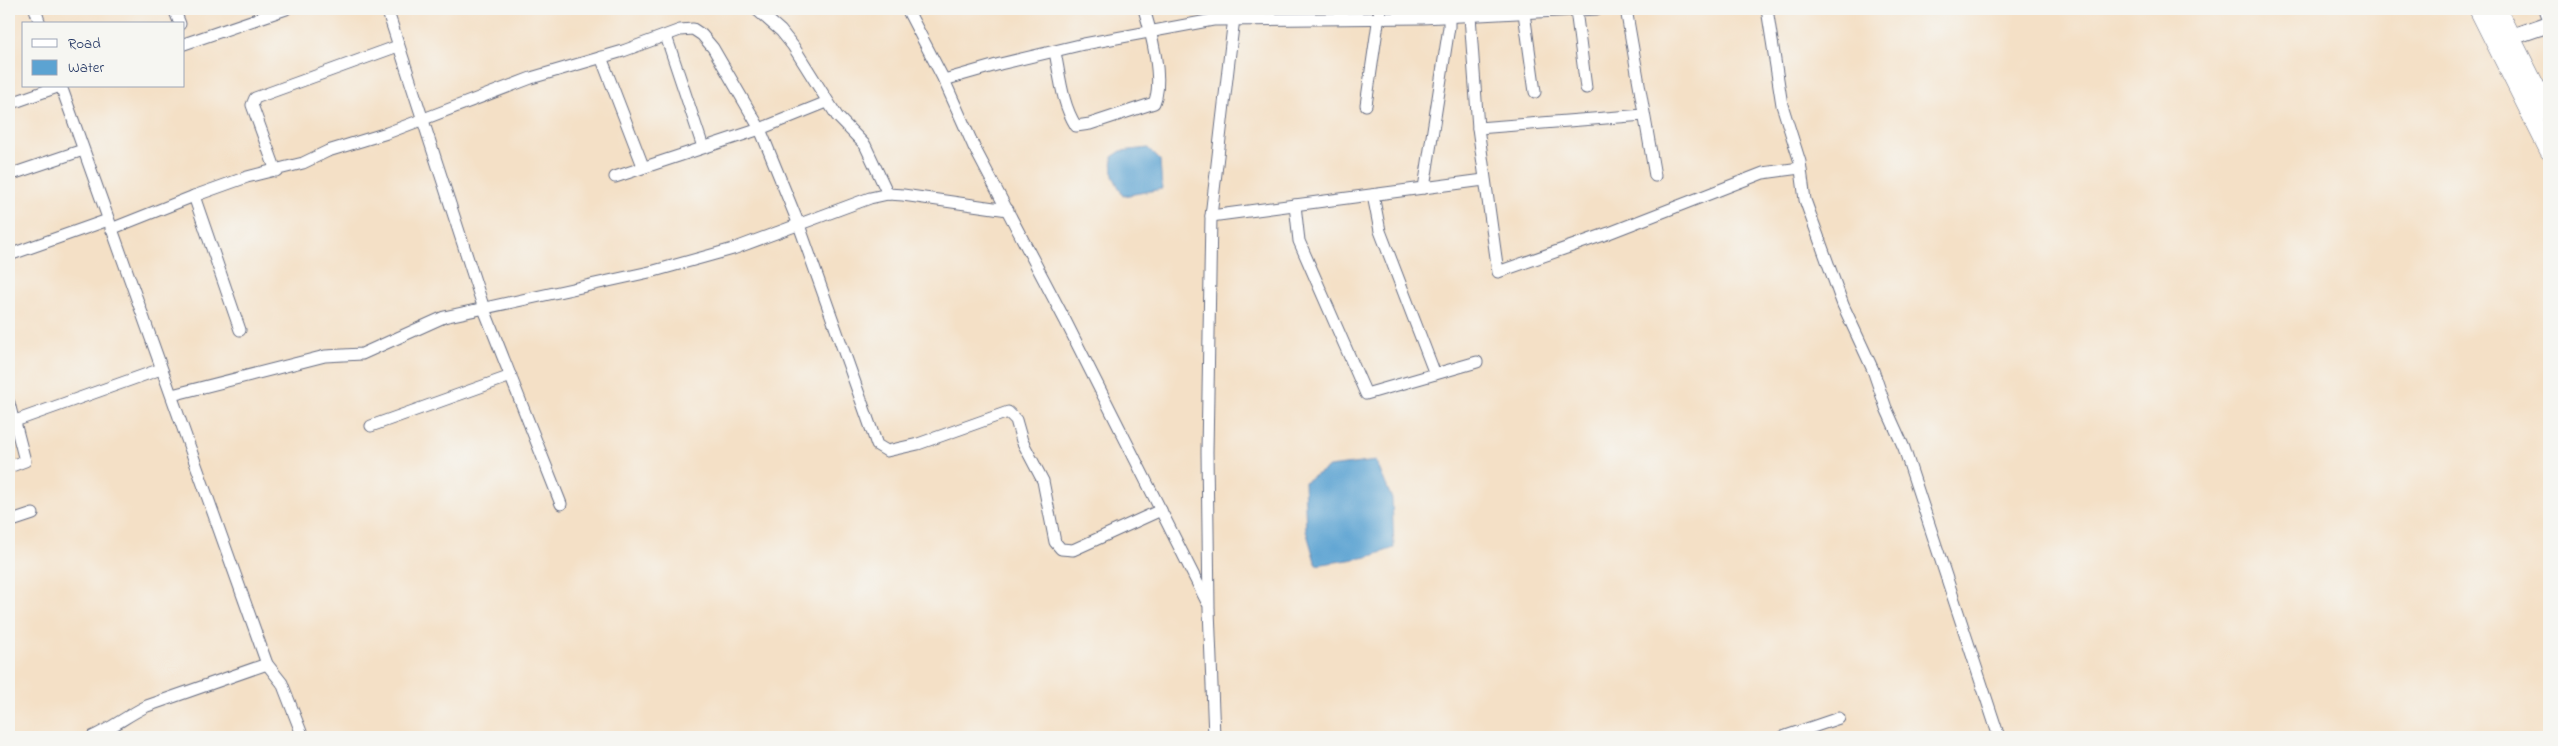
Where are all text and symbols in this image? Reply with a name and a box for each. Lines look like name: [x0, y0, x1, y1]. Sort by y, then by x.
legend: [22, 22, 185, 88]
text: Road: [68, 33, 101, 55]
text: Water: [68, 57, 104, 79]

